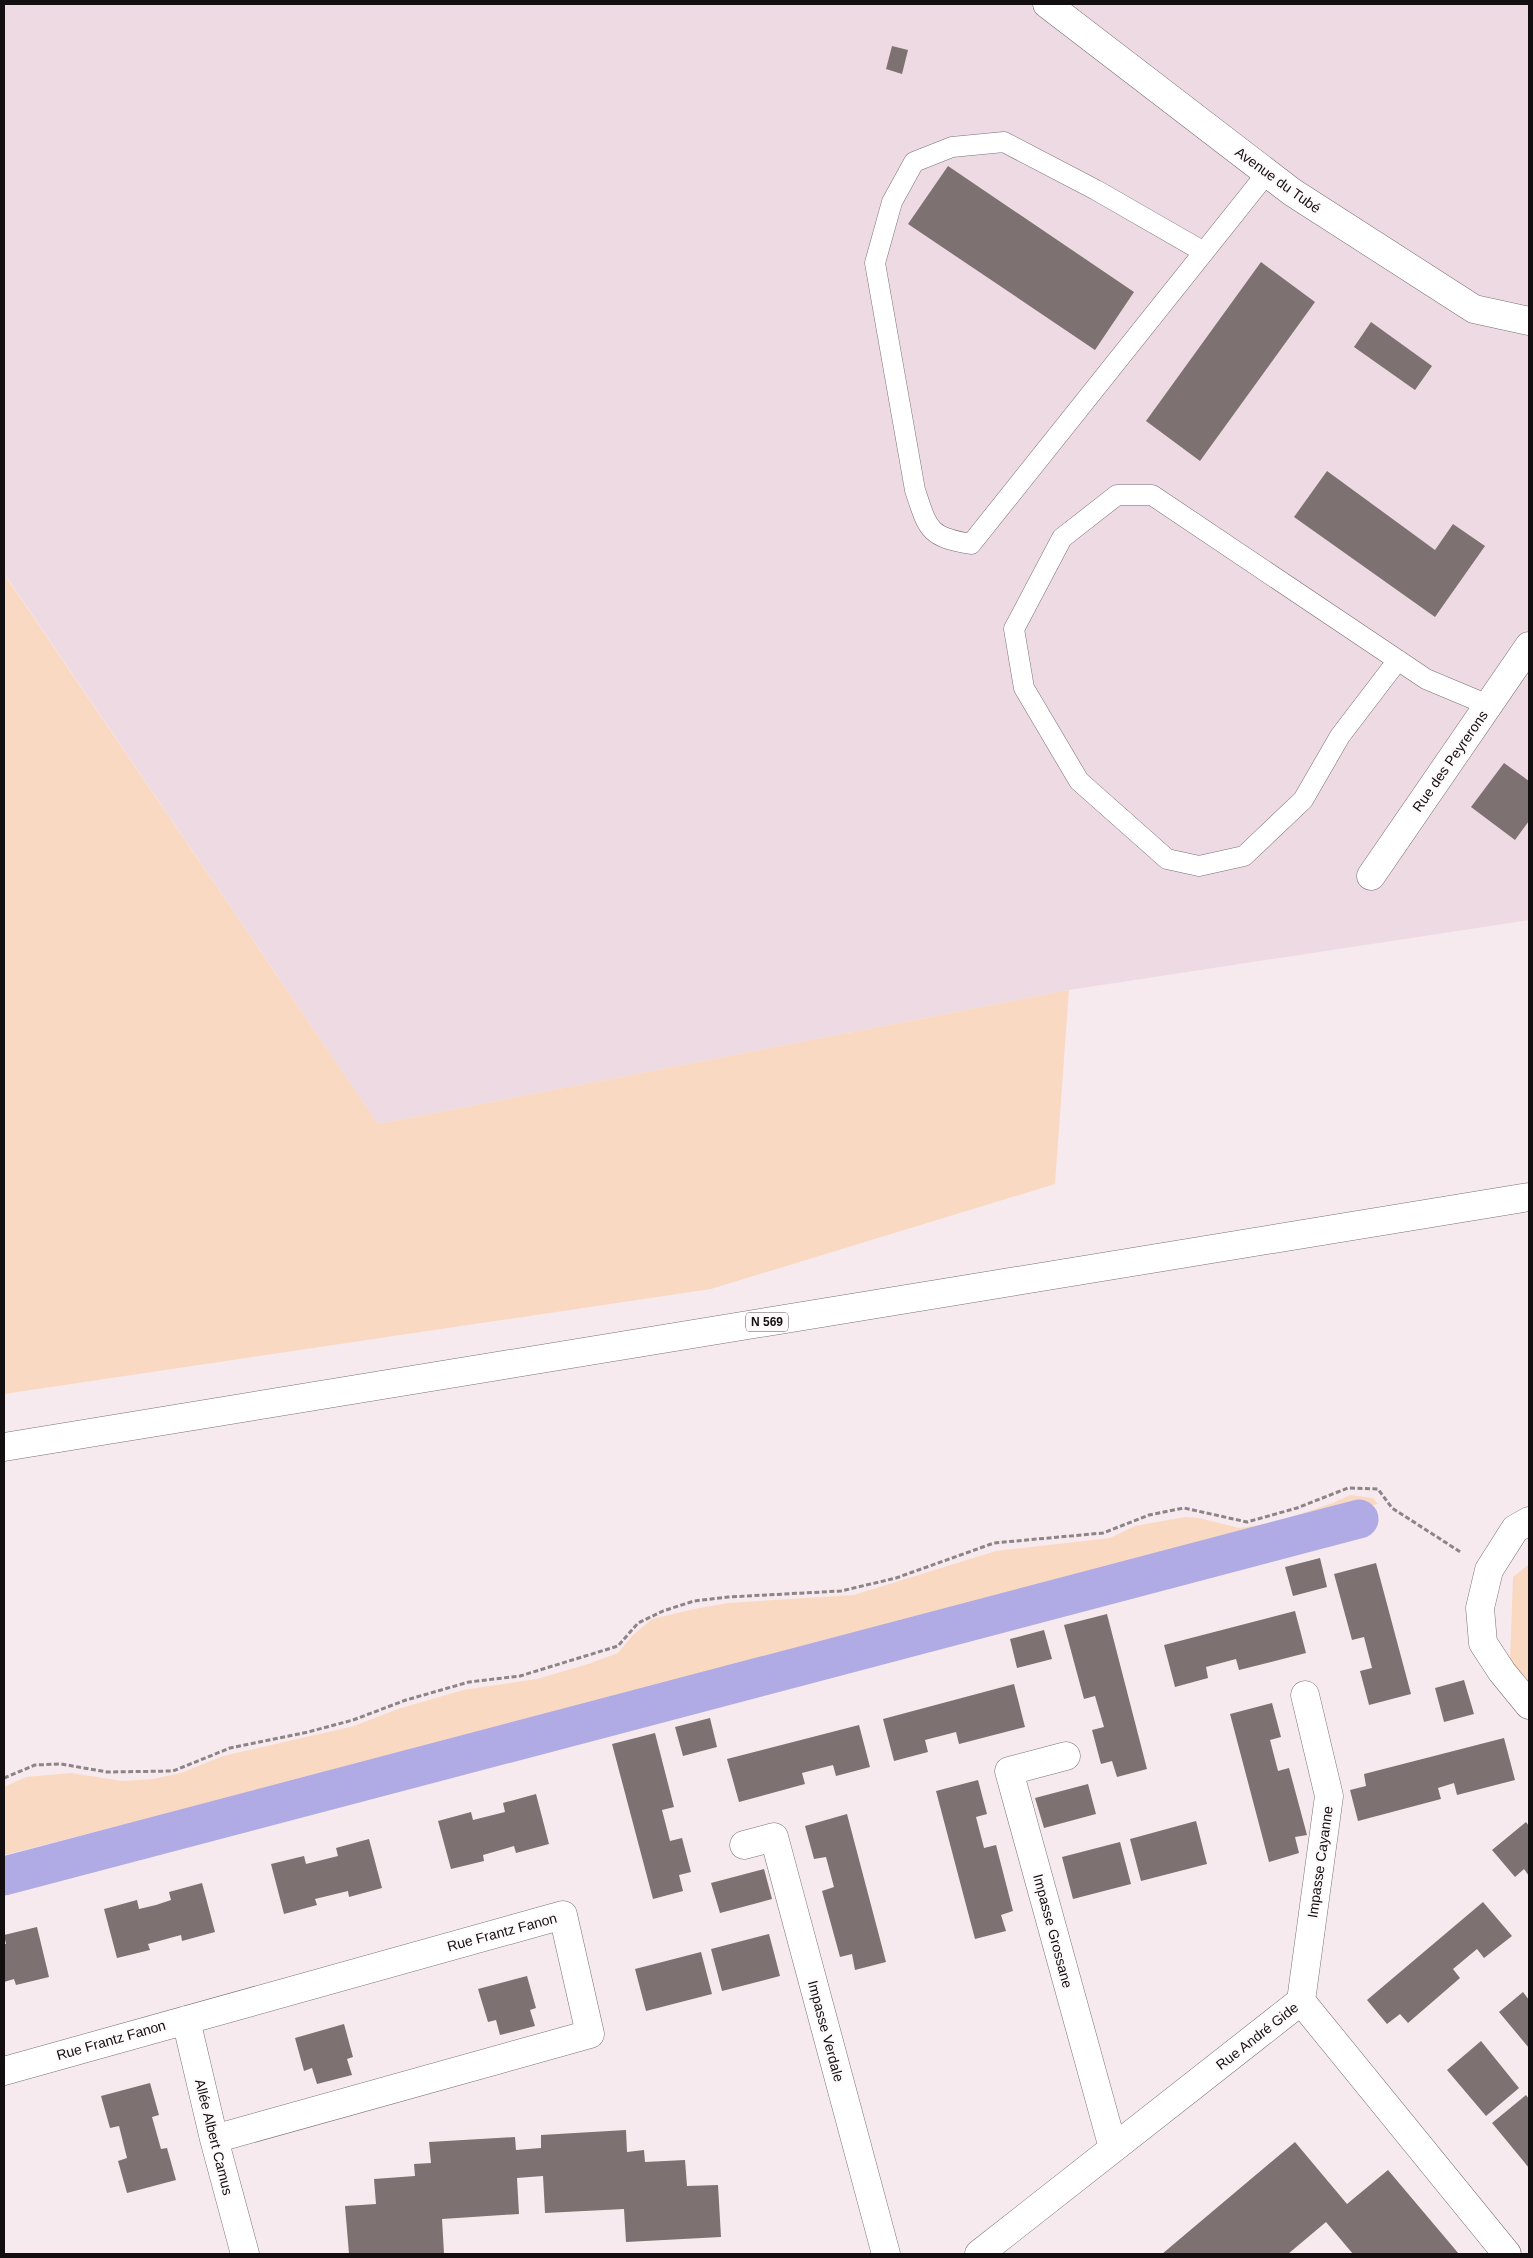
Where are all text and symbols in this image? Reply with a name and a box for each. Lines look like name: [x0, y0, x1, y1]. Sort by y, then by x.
street label: Avenue du Tubé: [1232, 144, 1324, 216]
street label: Rue des Peyrerons: [1409, 707, 1491, 815]
road number: N 569: [746, 1312, 788, 1331]
street label: Impasse Cayanne: [1304, 1805, 1336, 1919]
street label: Impasse Grossane: [1030, 1872, 1076, 1990]
street label: Rue Frantz Fanon: [445, 1910, 559, 1954]
street label: Impasse Verdale: [805, 1979, 847, 2084]
street label: Rue André Gide: [1213, 1999, 1301, 2073]
street label: Rue Frantz Fanon: [55, 2017, 167, 2063]
street label: Allée Albert Camus: [192, 2077, 236, 2197]

